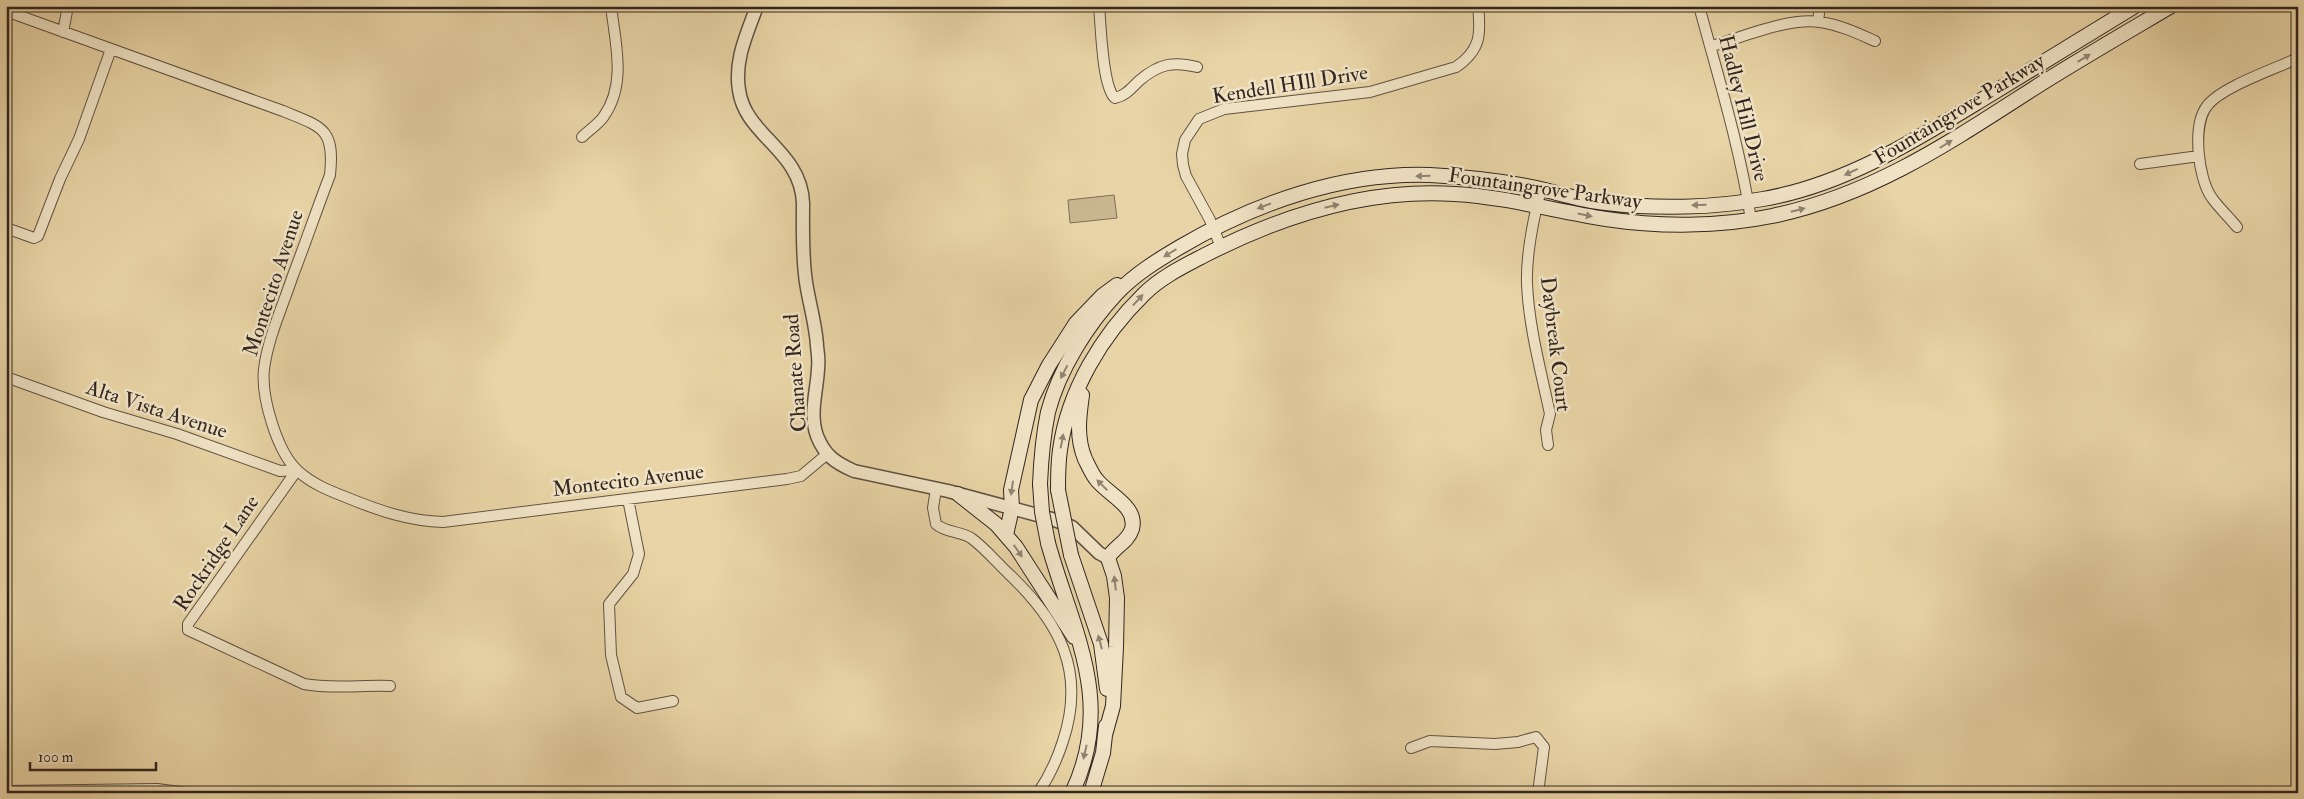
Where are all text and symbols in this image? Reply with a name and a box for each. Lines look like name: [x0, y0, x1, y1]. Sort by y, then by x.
street label: Hadley Hill Drive: [1712, 32, 1775, 184]
street label: Fountaingrove Parkway: [1869, 47, 2050, 171]
one-way arrow: [2078, 53, 2091, 62]
street label: Kendell HIll Drive: [1210, 59, 1370, 110]
one-way arrow: [1940, 139, 1953, 149]
street label: Fountaingrove Parkway: [1447, 162, 1644, 216]
one-way arrow: [1844, 168, 1858, 176]
one-way arrow: [1415, 172, 1431, 180]
one-way arrow: [1691, 201, 1707, 209]
one-way arrow: [1325, 202, 1340, 210]
one-way arrow: [1257, 203, 1271, 211]
street label: Montecito Avenue: [237, 206, 310, 360]
one-way arrow: [1791, 206, 1806, 214]
one-way arrow: [1577, 211, 1592, 219]
one-way arrow: [1164, 248, 1177, 257]
street label: Daybreak Court: [1534, 275, 1577, 413]
one-way arrow: [1132, 294, 1144, 306]
street label: Chanate Road: [778, 312, 813, 433]
one-way arrow: [1060, 365, 1068, 379]
street label: Alta Vista Avenue: [82, 374, 231, 445]
one-way arrow: [1058, 433, 1066, 449]
street label: Montecito Avenue: [551, 458, 706, 503]
one-way arrow: [1096, 479, 1108, 491]
one-way arrow: [1008, 480, 1016, 496]
street label: Rockridge Lane: [168, 490, 265, 616]
one-way arrow: [1013, 544, 1023, 558]
one-way arrow: [1111, 574, 1119, 590]
one-way arrow: [1095, 634, 1103, 649]
scale bar: [30, 739, 156, 771]
one-way arrow: [1081, 744, 1089, 759]
text: 100 m: [38, 748, 74, 767]

